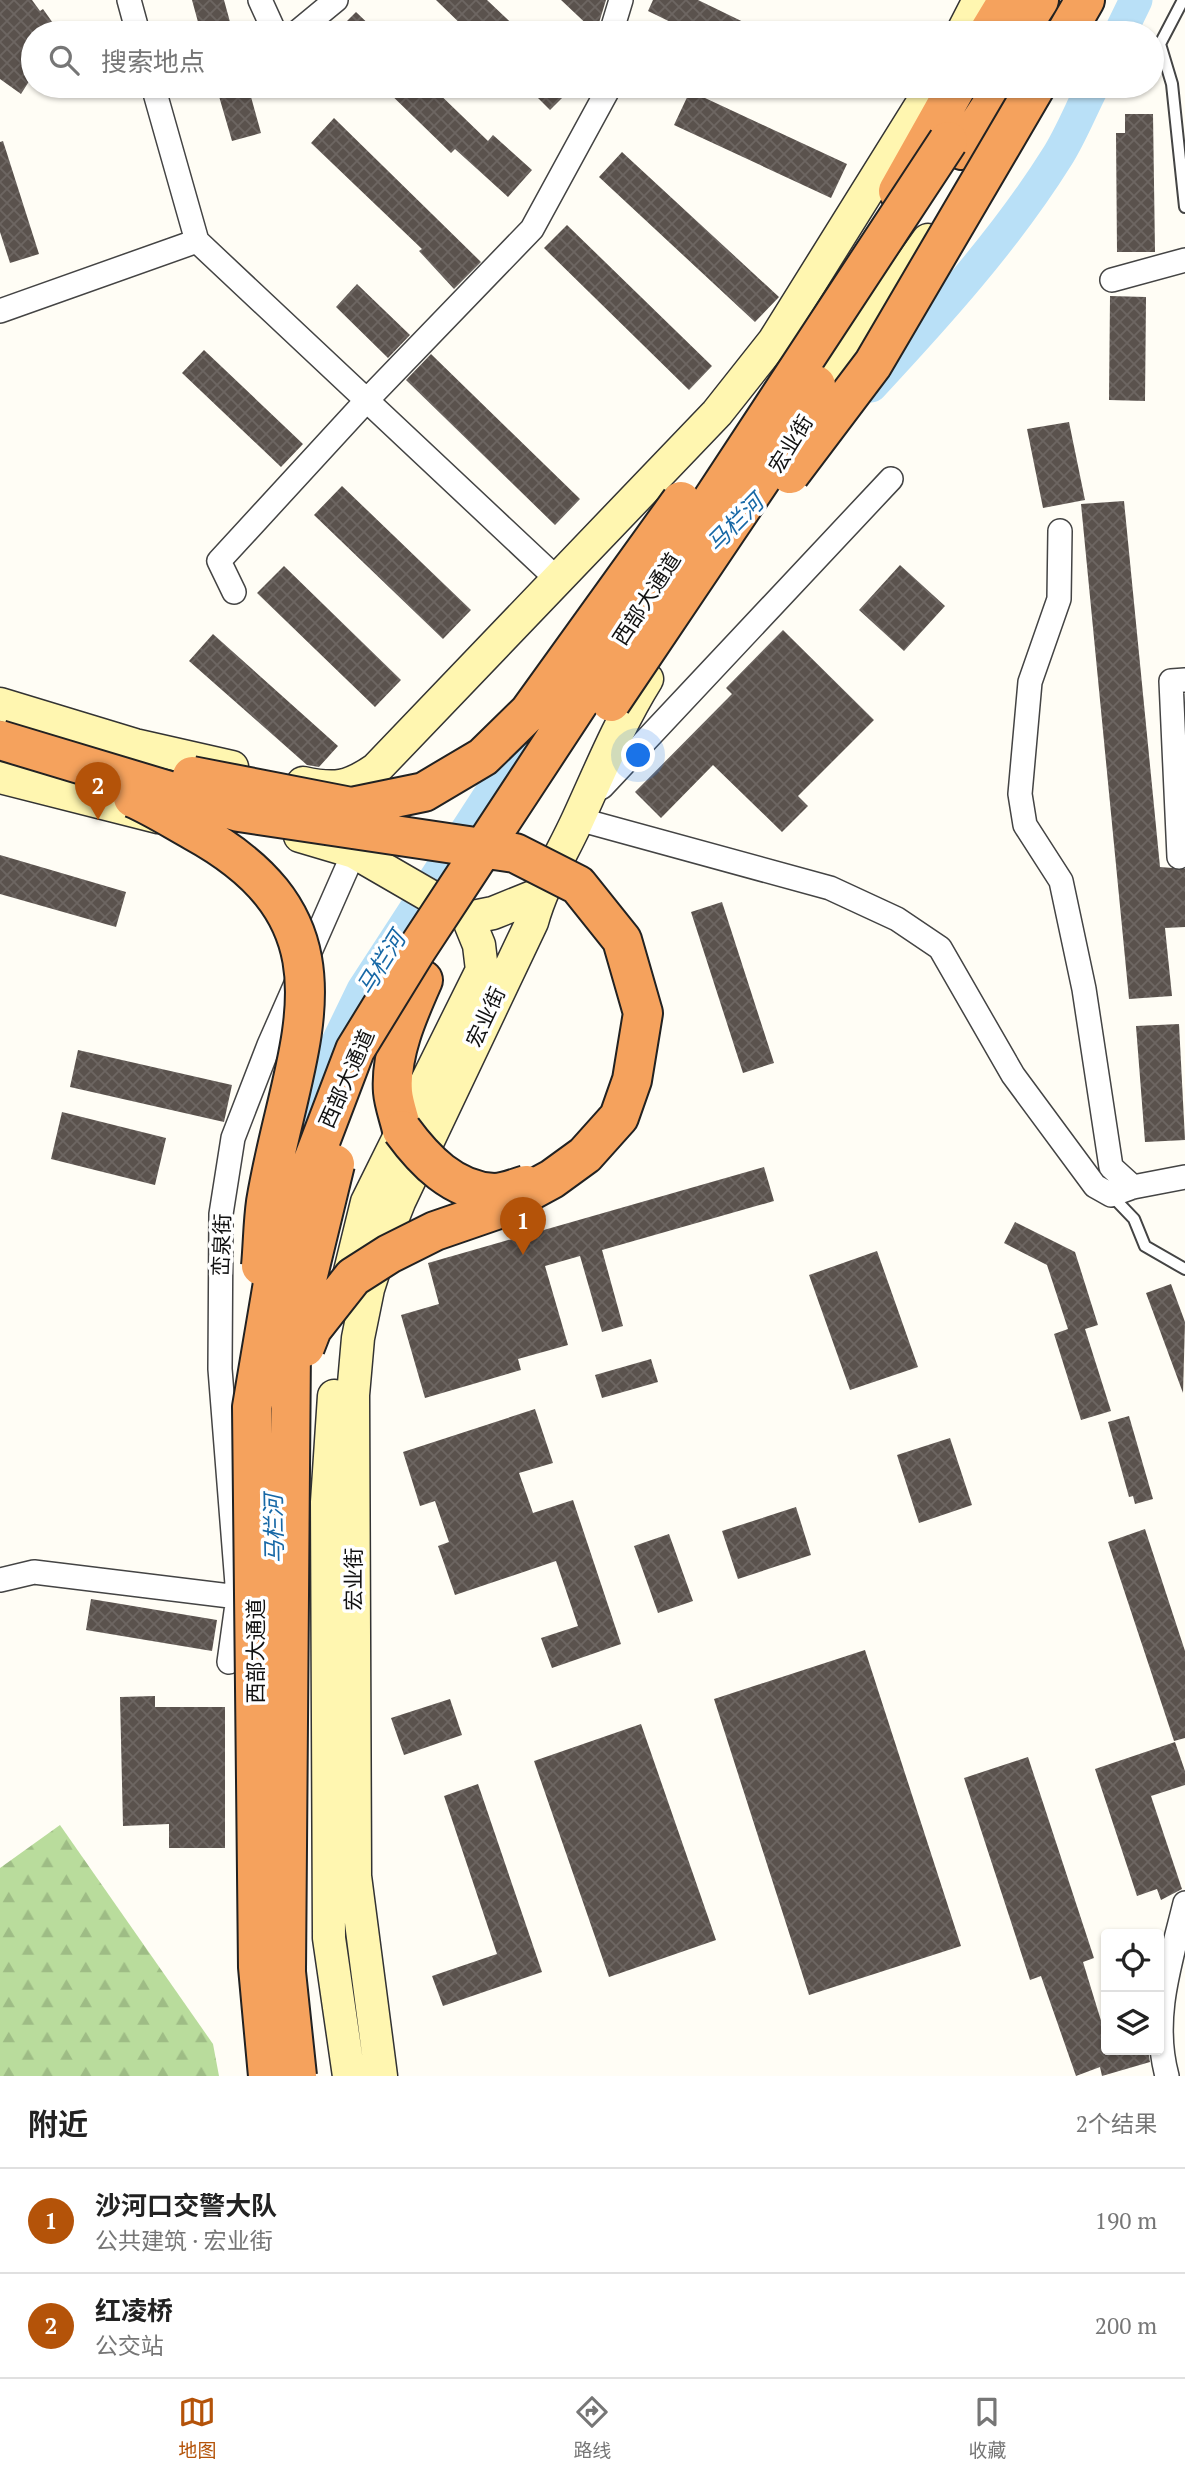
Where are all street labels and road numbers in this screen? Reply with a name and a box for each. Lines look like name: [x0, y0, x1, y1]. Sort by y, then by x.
street label: 宏业街: [762, 409, 819, 478]
street label: 西部大通道: [606, 547, 686, 650]
street label: 宏业街: [459, 982, 511, 1051]
street label: 西部大通道: [312, 1025, 380, 1132]
street label: 峦泉街: [206, 1213, 236, 1277]
street label: 宏业街: [339, 1548, 367, 1611]
street label: 西部大通道: [241, 1599, 269, 1704]

